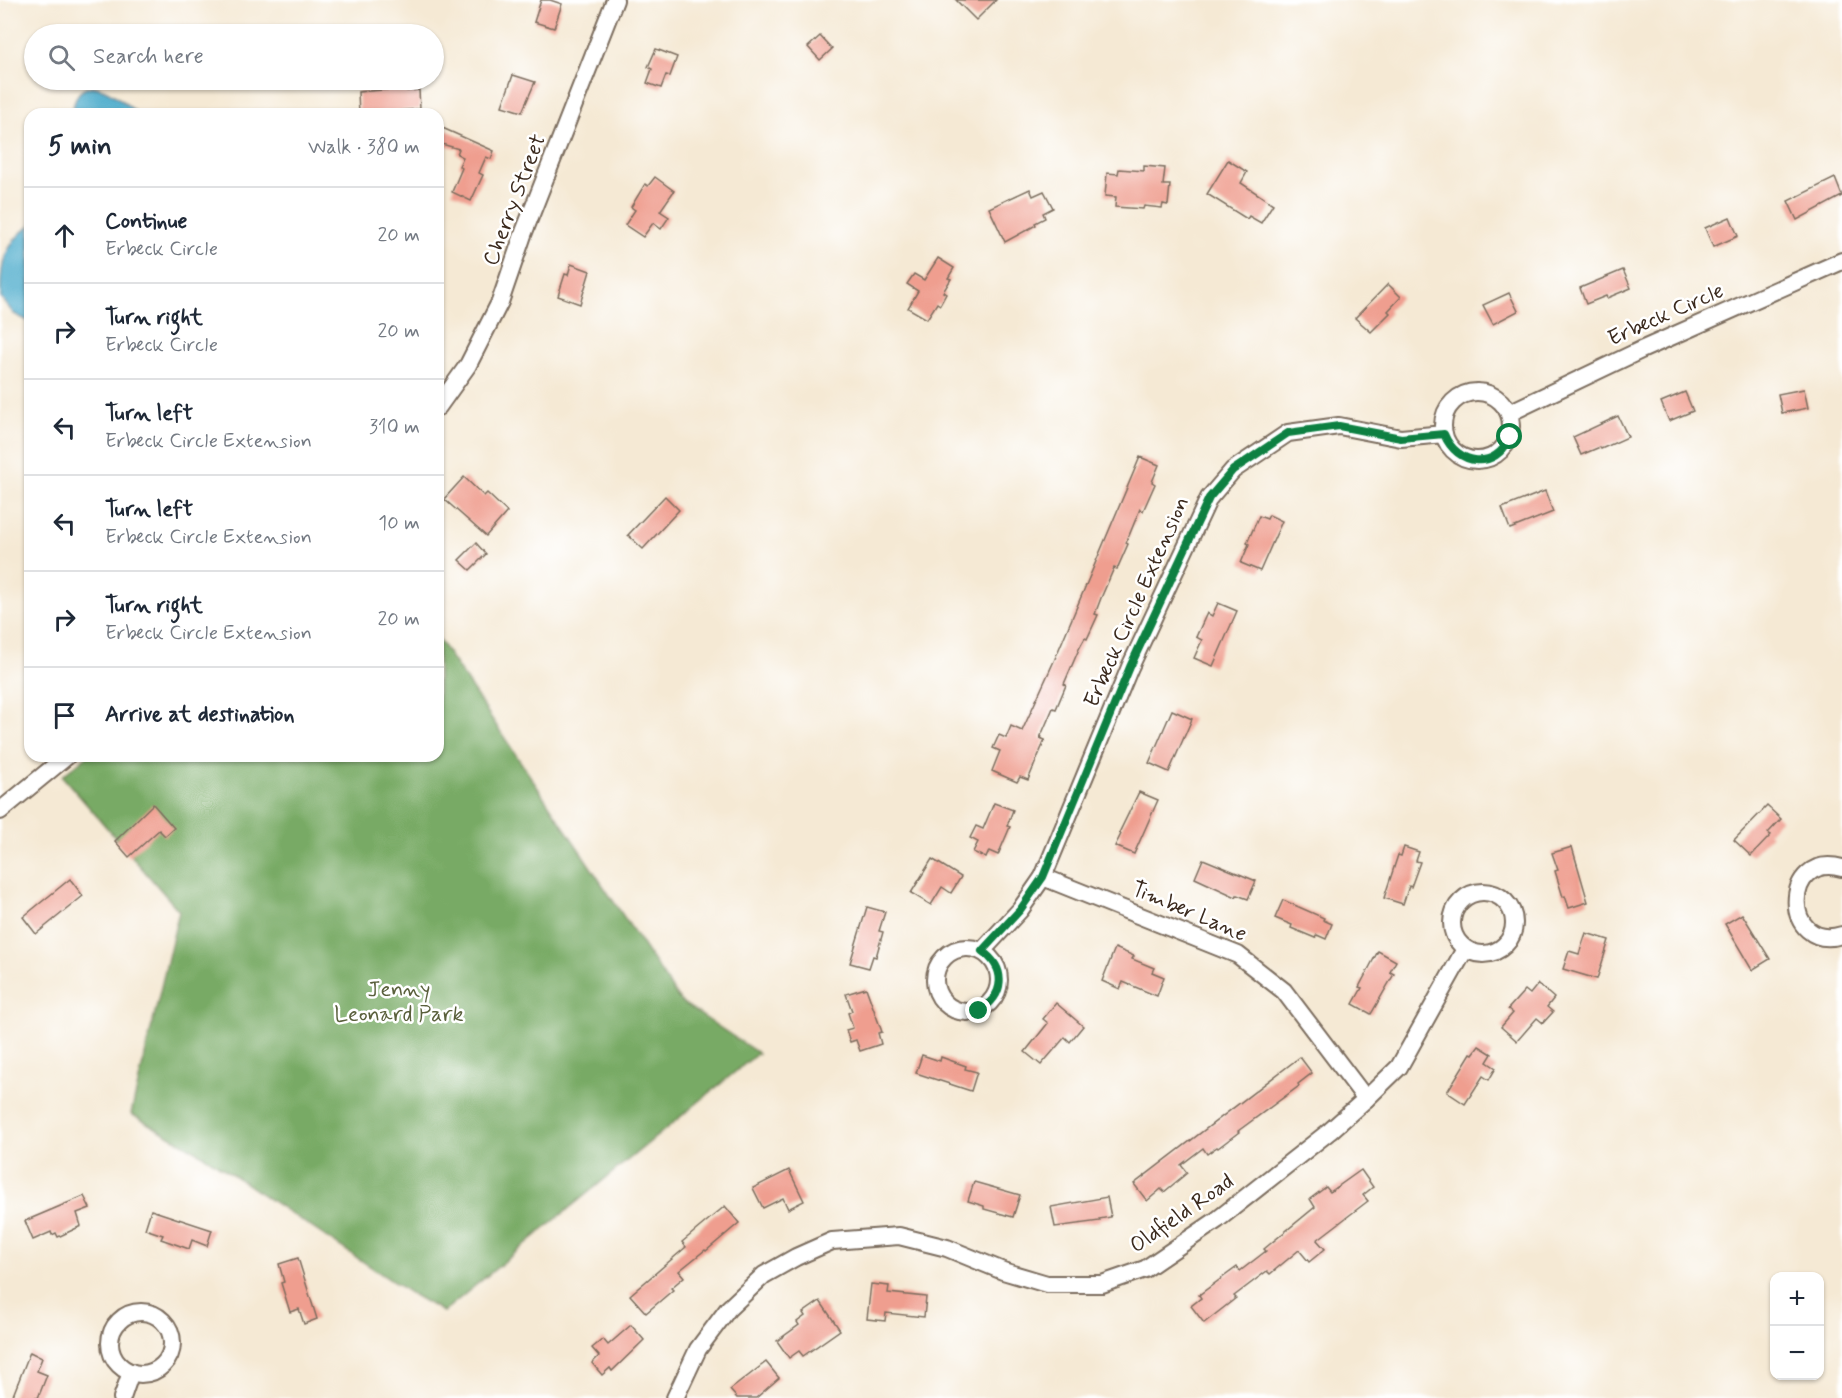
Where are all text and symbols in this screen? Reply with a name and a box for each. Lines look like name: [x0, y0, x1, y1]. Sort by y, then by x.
search box: [24, 24, 444, 90]
icon: search: [45, 41, 78, 74]
text: Search here: [93, 43, 204, 71]
text: 5 min: [48, 130, 112, 164]
street label: Cherry Street: [477, 130, 553, 270]
text: Walk · 380 m: [308, 134, 420, 161]
text: Continue: [105, 208, 187, 236]
icon: ahead: [48, 219, 81, 252]
text: 20 m: [377, 222, 420, 249]
text: Erbeck Circle: [105, 236, 218, 263]
street label: Erbeck Circle: [1604, 277, 1728, 353]
text: Turn right: [105, 304, 203, 332]
icon: right: [48, 315, 81, 348]
text: 20 m: [377, 318, 420, 345]
text: Erbeck Circle: [105, 332, 218, 359]
text: Turn left: [105, 400, 193, 428]
icon: left: [48, 411, 81, 444]
text: 310 m: [369, 414, 420, 441]
route start: [1496, 423, 1522, 449]
text: Erbeck Circle Extension: [105, 428, 312, 455]
street label: Erbeck Circle Extension: [1078, 492, 1196, 712]
text: Turn left: [105, 496, 193, 524]
icon: left: [48, 507, 81, 540]
text: 10 m: [378, 510, 420, 537]
text: Erbeck Circle Extension: [105, 524, 312, 551]
text: Turn right: [105, 592, 203, 620]
icon: right: [48, 603, 81, 636]
text: 20 m: [377, 606, 420, 633]
text: Erbeck Circle Extension: [105, 620, 312, 647]
icon: arrive: [48, 699, 81, 732]
text: Arrive at destination: [105, 701, 295, 729]
street label: Timber Lane: [1127, 875, 1251, 949]
park label: Jenny Leonard Park: [334, 976, 464, 1029]
route end: [965, 997, 991, 1023]
street label: Oldfield Road: [1124, 1168, 1240, 1260]
map controls: [1770, 1272, 1824, 1380]
button: +: [1770, 1272, 1824, 1326]
button: −: [1770, 1326, 1824, 1380]

